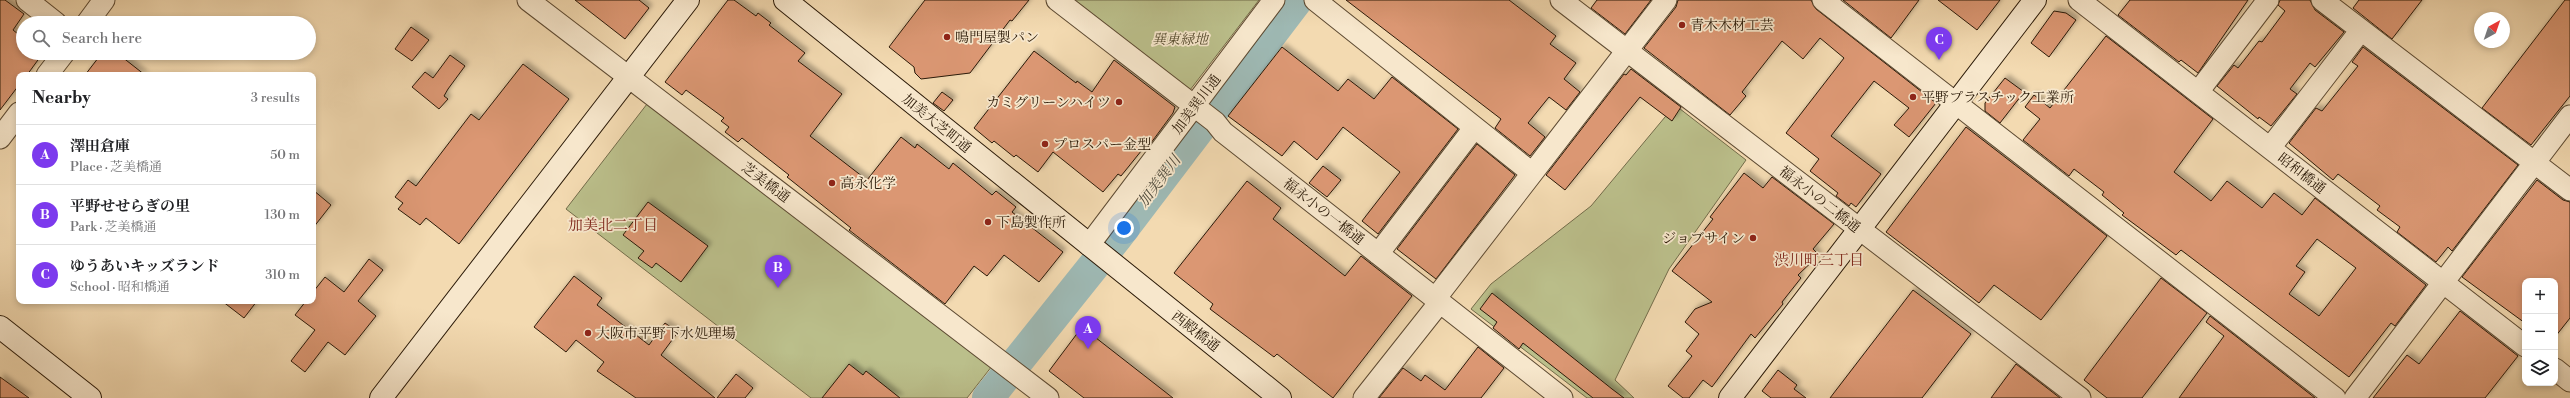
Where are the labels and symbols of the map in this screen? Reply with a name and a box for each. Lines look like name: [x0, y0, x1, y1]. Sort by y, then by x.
north arrow: [2474, 12, 2510, 48]
place label: 青木木材工芸: [1690, 17, 1774, 35]
marker: 青木木材工芸: [1677, 20, 1687, 30]
pin: C: [1926, 27, 1952, 60]
place label: 鳴門屋製パン: [955, 29, 1039, 47]
park label: 巽東緑地: [1152, 31, 1210, 49]
marker: 鳴門屋製パン: [942, 32, 952, 42]
street label: 加美巽川通: [1169, 71, 1225, 138]
place label: 平野プラスチック工業所: [1921, 89, 2074, 107]
street label: 加美大芝町通: [898, 90, 975, 157]
marker: 平野プラスチック工業所: [1908, 92, 1918, 102]
place label: カミグリーンハイツ: [986, 94, 1111, 112]
marker: カミグリーンハイツ: [1114, 97, 1124, 107]
place label: プロスパー金型: [1053, 136, 1151, 154]
marker: プロスパー金型: [1040, 139, 1050, 149]
street label: 昭和橋通: [2274, 149, 2329, 198]
water label: 加美巽川: [1134, 150, 1186, 211]
street label: 芝美橋通: [738, 159, 793, 207]
street label: 福永小の二橋通: [1775, 163, 1864, 237]
place label: 高永化学: [840, 175, 896, 193]
street label: 福永小の一橋通: [1279, 175, 1368, 249]
marker: 高永化学: [827, 178, 837, 188]
place label: 下島製作所: [996, 214, 1066, 232]
district label: 加美北二丁目: [568, 216, 658, 235]
marker: 下島製作所: [983, 217, 993, 227]
your location: [1114, 218, 1134, 238]
place label: ジョブサイン: [1662, 230, 1745, 248]
marker: ジョブサイン: [1748, 233, 1758, 243]
district label: 渋川町三丁目: [1774, 251, 1864, 270]
pin: B: [765, 255, 791, 288]
street label: 西殿橋通: [1168, 307, 1223, 356]
pin: A: [1075, 316, 1101, 349]
place label: 大阪市平野下水処理場: [596, 325, 736, 343]
marker: 大阪市平野下水処理場: [583, 328, 593, 338]

